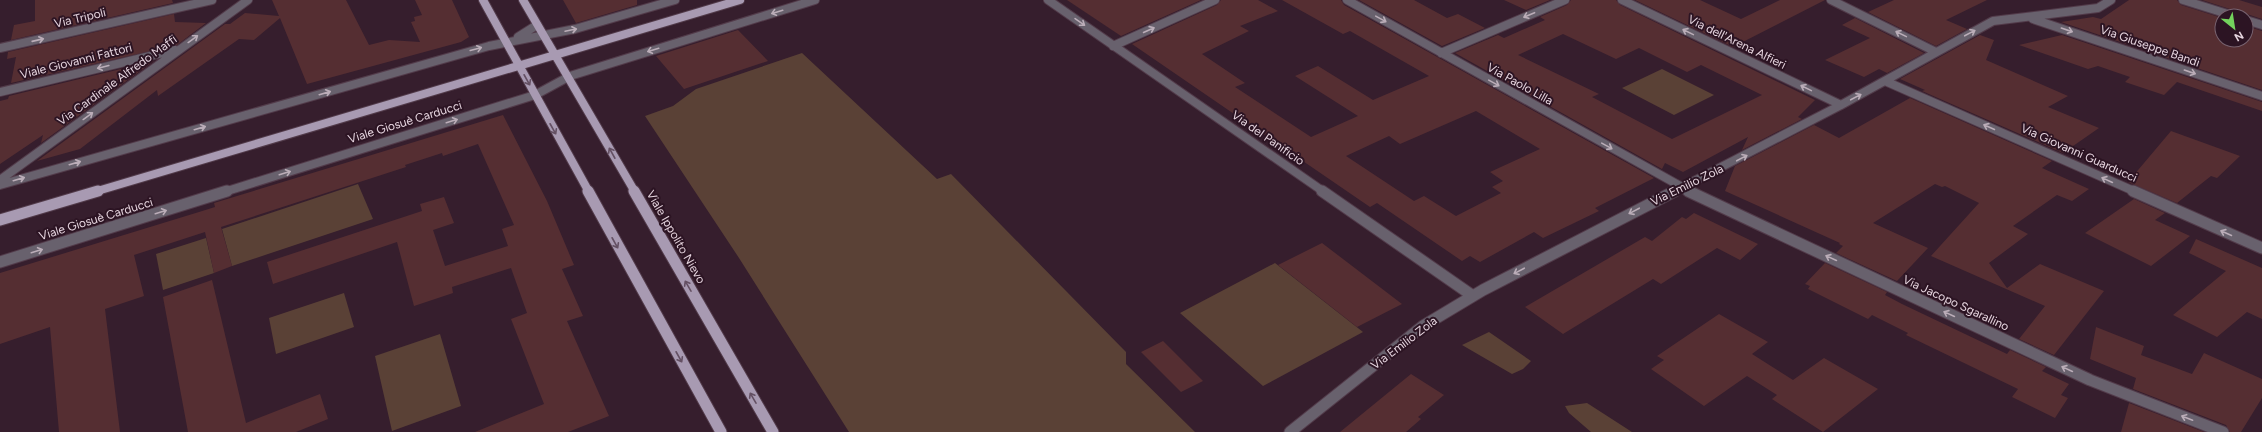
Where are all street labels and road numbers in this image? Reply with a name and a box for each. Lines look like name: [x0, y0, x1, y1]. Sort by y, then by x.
street label: Via Tripoli: [53, 5, 107, 31]
street label: Via dell'Arena Alfieri: [1686, 12, 1788, 72]
street label: Via Giuseppe Bandi: [2098, 22, 2202, 70]
street label: Via Cardinale Alfredo Maffi: [54, 32, 180, 128]
street label: Viale Giovanni Fattori: [19, 40, 133, 82]
street label: Via Paolo Lilla: [1485, 60, 1555, 108]
street label: Viale Giosuè Carducci: [346, 98, 464, 146]
street label: Via del Panificio: [1229, 108, 1307, 168]
street label: Via Giovanni Guarducci: [2019, 121, 2139, 185]
street label: Via Emilio Zola: [1648, 161, 1726, 209]
street label: Viale Ippolito Nievo: [644, 188, 708, 286]
street label: Viale Giosuè Carducci: [37, 195, 155, 243]
street label: Via Jacopo Sgarallino: [1901, 272, 2011, 334]
street label: Via Emilio Zola: [1368, 314, 1440, 372]

